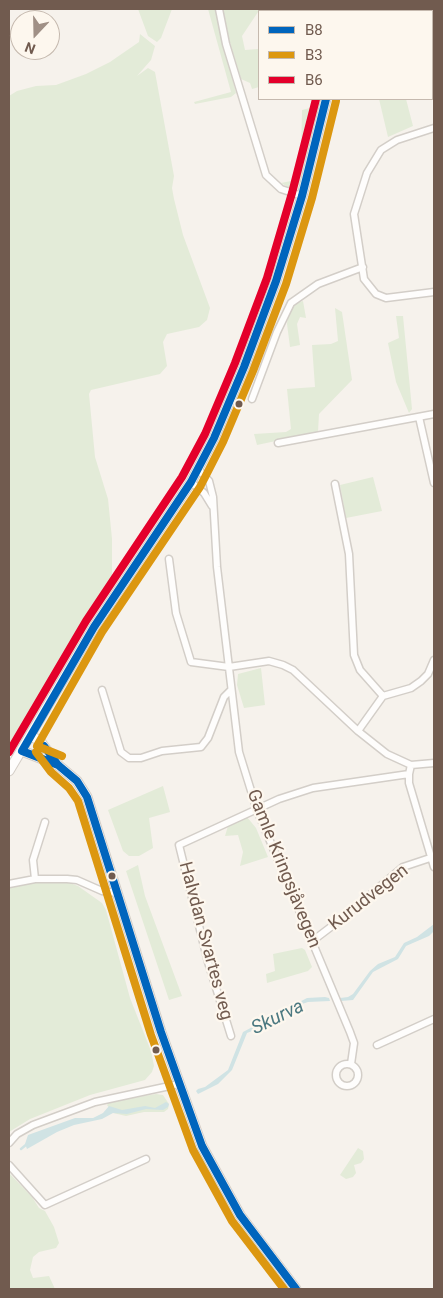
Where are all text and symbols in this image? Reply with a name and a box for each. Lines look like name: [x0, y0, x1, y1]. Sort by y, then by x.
north arrow: [10, 10, 60, 60]
legend: [258, 10, 433, 100]
text: B8: [305, 21, 323, 39]
text: N: [23, 39, 37, 57]
text: B3: [305, 46, 323, 64]
text: B6: [305, 71, 323, 89]
unlabelled marker: [234, 399, 244, 409]
street label: Gamle Kringsjåvegen: [241, 787, 325, 951]
street label: Halvdan Svartes veg: [173, 859, 237, 1023]
street label: Kurudvegen: [325, 860, 413, 936]
unlabelled marker: [107, 871, 117, 881]
water label: Skurva: [248, 996, 308, 1040]
unlabelled marker: [151, 1045, 161, 1055]

